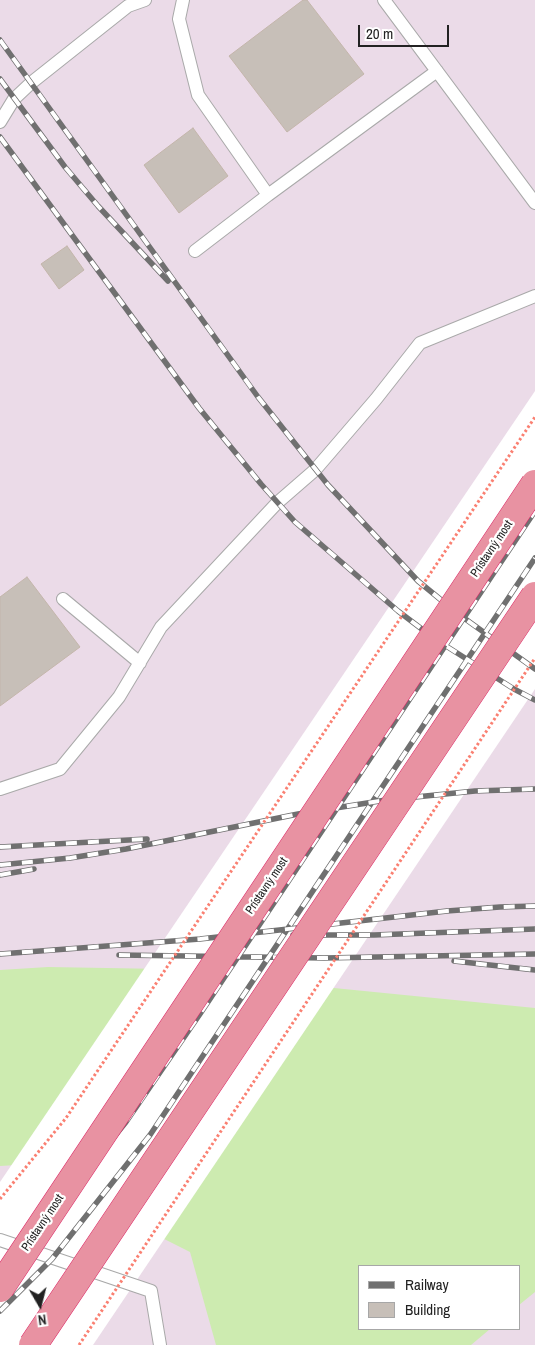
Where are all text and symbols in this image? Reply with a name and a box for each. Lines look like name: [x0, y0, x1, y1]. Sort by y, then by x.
scale bar: [360, 15, 451, 47]
text: 20 m: [366, 23, 393, 44]
street label: Prístavný most: [468, 518, 516, 580]
street label: Prístavný most: [243, 855, 291, 917]
street label: Prístavný most: [19, 1192, 67, 1254]
legend: [358, 1265, 520, 1330]
text: Railway: [405, 1274, 449, 1295]
north arrow: [15, 1280, 65, 1330]
text: Building: [405, 1299, 450, 1320]
text: N: [37, 1310, 47, 1329]

